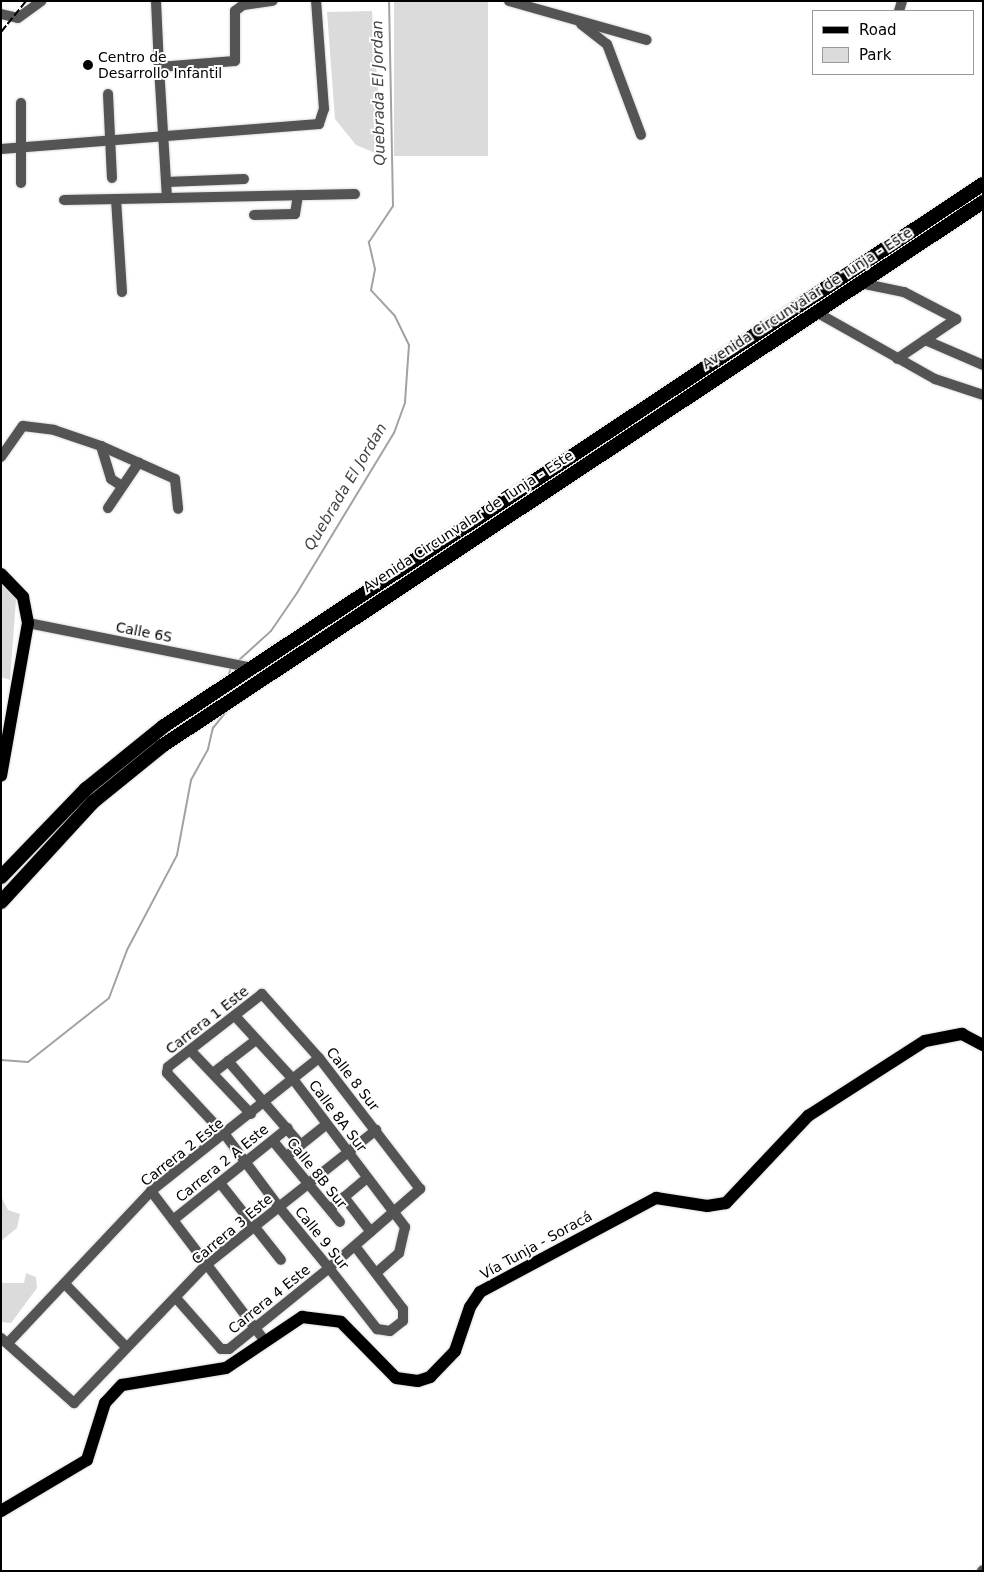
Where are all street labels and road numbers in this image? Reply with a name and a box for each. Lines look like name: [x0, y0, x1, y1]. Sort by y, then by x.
street label: Avenida Circunvalar de Tunja - Este: [699, 224, 915, 372]
street label: Avenida Circunvalar de Tunja - Este: [360, 447, 576, 595]
street label: Calle 6S: [114, 618, 174, 646]
street label: Carrera 1 Este: [162, 983, 252, 1057]
street label: Calle 8 Sur: [323, 1044, 383, 1114]
street label: Calle 8A Sur: [306, 1077, 370, 1155]
street label: Carrera 2 Este: [137, 1115, 227, 1189]
street label: Carrera 2 A Este: [172, 1120, 272, 1206]
street label: Calle 8B Sur: [284, 1134, 350, 1212]
street label: Carrera 3 Este: [188, 1190, 276, 1268]
street label: Calle 9 Sur: [292, 1203, 352, 1273]
street label: Vía Tunja - Soracá: [477, 1207, 595, 1283]
street label: Carrera 4 Este: [225, 1261, 313, 1337]

